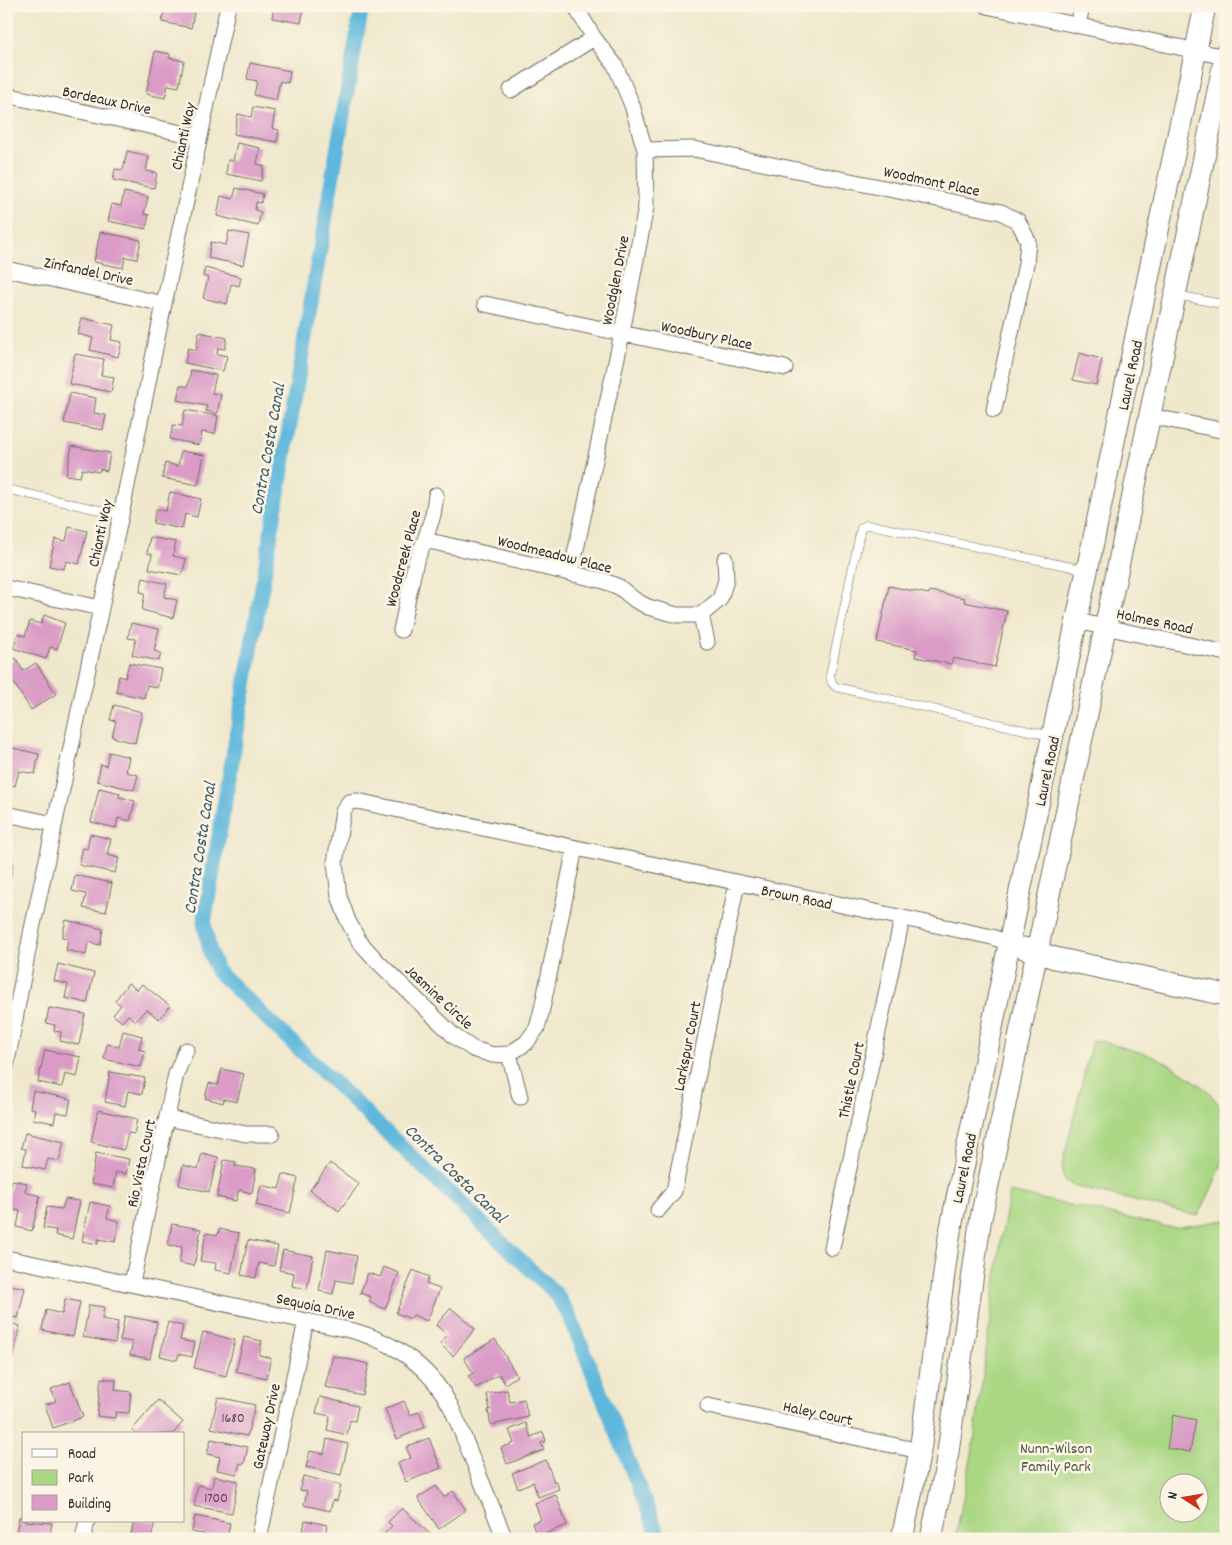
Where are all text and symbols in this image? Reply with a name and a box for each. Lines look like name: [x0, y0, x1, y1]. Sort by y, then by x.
street label: Bordeaux Drive: [60, 81, 153, 122]
street label: Chianti Way: [166, 100, 203, 173]
street label: Woodmont Place: [881, 161, 982, 204]
street label: Woodglen Drive: [597, 234, 636, 327]
street label: Zinfandel Drive: [42, 252, 135, 293]
street label: Woodbury Place: [659, 316, 754, 357]
street label: Laurel Road: [1113, 338, 1150, 413]
water label: Contra Costa Canal: [246, 380, 294, 517]
street label: Chianti Way: [83, 497, 120, 570]
street label: Woodcreek Place: [380, 508, 428, 610]
street label: Woodmeadow Place: [495, 530, 614, 581]
street label: Holmes Road: [1114, 603, 1195, 642]
street label: Laurel Road: [1030, 734, 1067, 809]
water label: Contra Costa Canal: [179, 779, 224, 916]
street label: Brown Road: [759, 880, 834, 917]
street label: Jasmine Circle: [399, 960, 478, 1036]
street label: Larkspur Court: [668, 1000, 708, 1093]
street label: Thistle Court: [833, 1040, 872, 1121]
street label: Rio Vista Court: [122, 1117, 163, 1210]
water label: Contra Costa Canal: [398, 1120, 512, 1231]
street label: Laurel Road: [947, 1131, 984, 1206]
street label: Sequoia Drive: [274, 1288, 357, 1327]
street label: Gateway Drive: [247, 1381, 288, 1472]
street label: Haley Court: [781, 1396, 854, 1433]
house number: 1680: [221, 1409, 245, 1429]
legend: [22, 1432, 185, 1522]
park label: Nunn-Wilson Family Park: [1020, 1438, 1092, 1479]
text: Road: [68, 1444, 96, 1466]
text: Park: [68, 1468, 94, 1490]
north arrow: [1160, 1472, 1210, 1522]
house number: 1700: [204, 1489, 228, 1509]
text: N: [1163, 1490, 1184, 1501]
text: Building: [68, 1494, 111, 1516]

